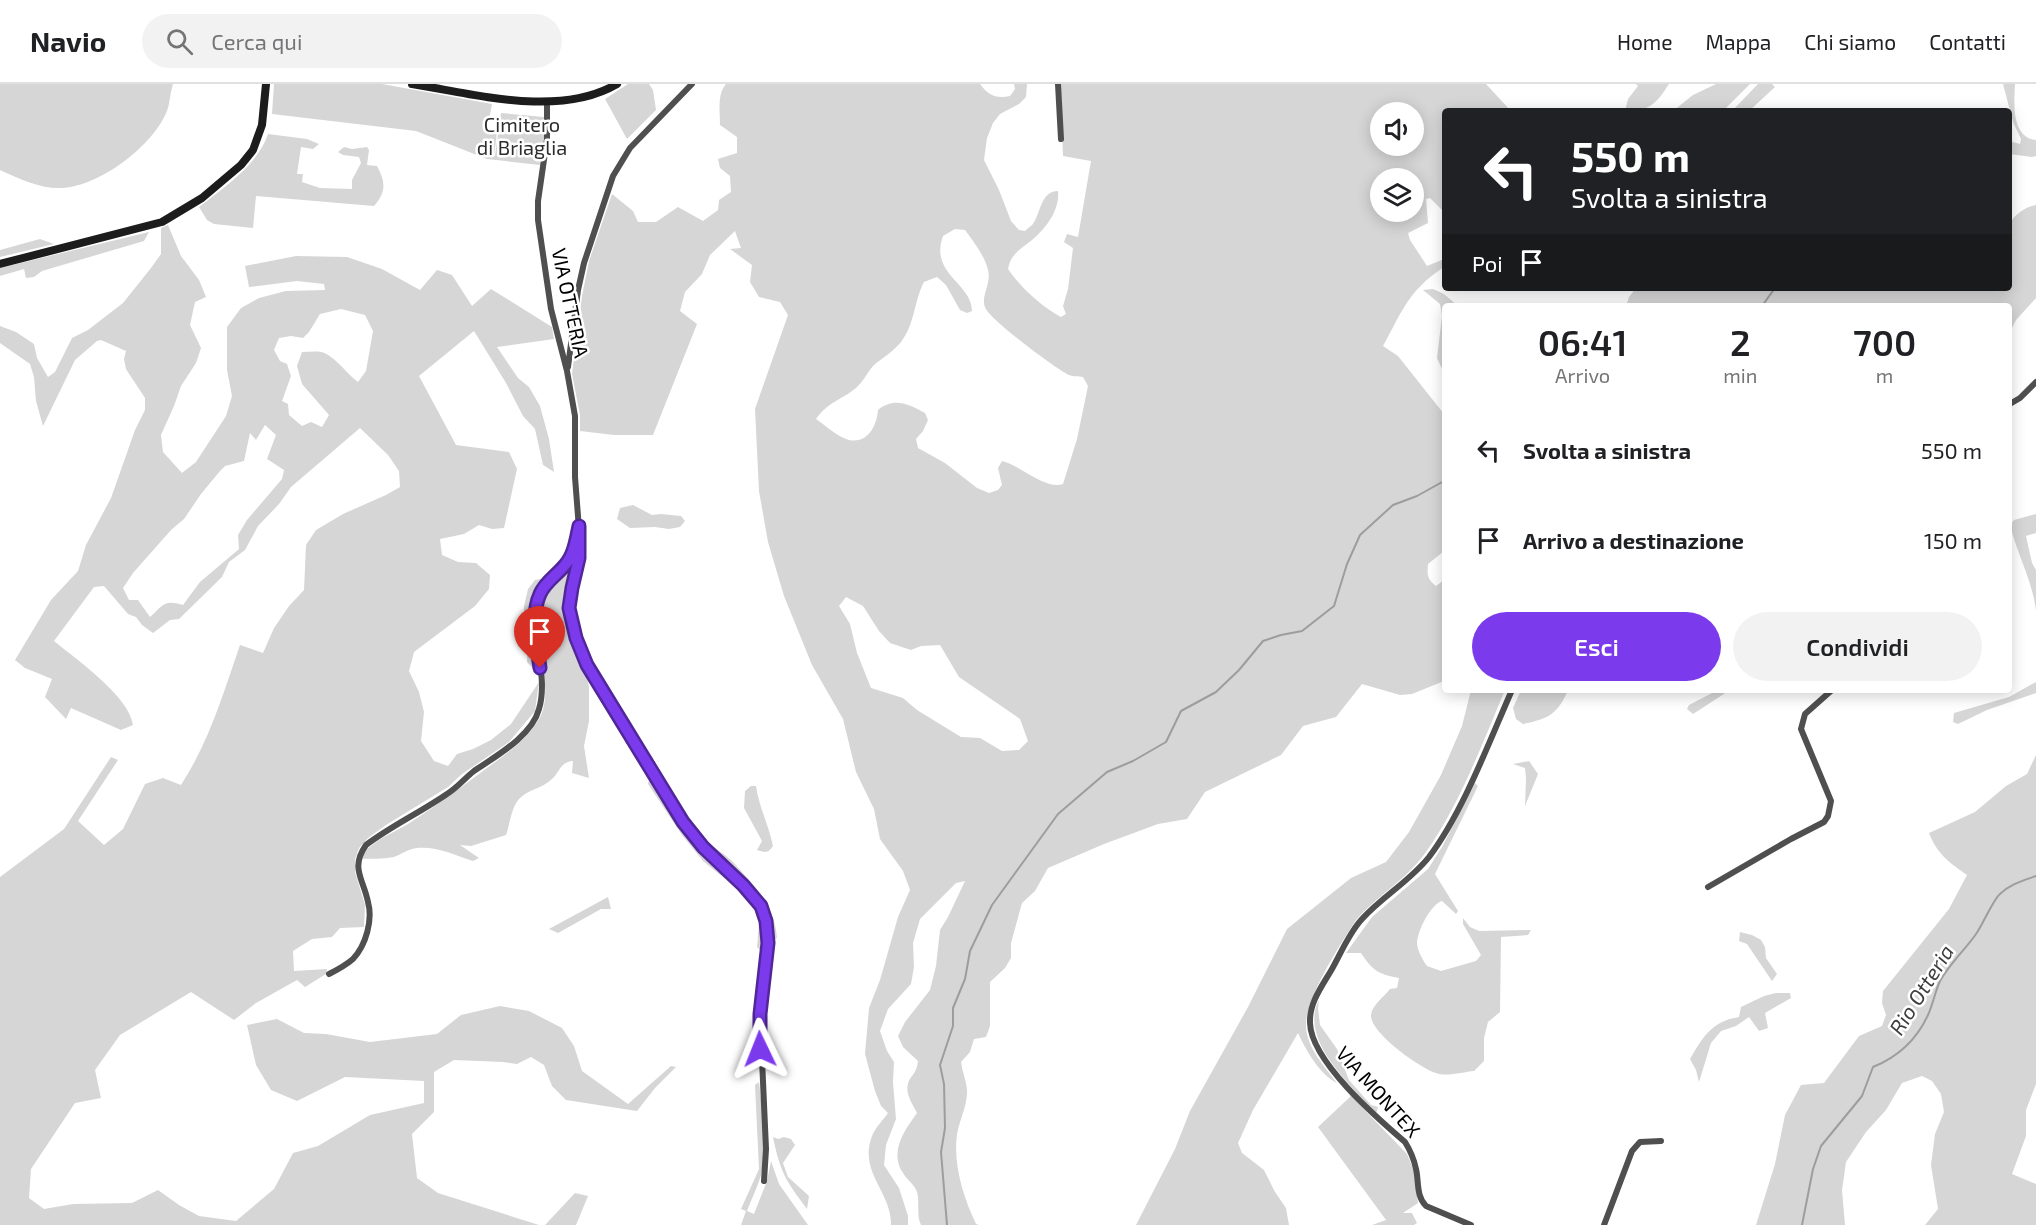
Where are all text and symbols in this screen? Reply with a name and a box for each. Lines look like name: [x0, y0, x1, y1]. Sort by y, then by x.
search box: [142, 14, 562, 68]
text: Navio: [30, 24, 106, 58]
icon: search: [163, 25, 196, 58]
text: Cerca qui: [211, 28, 302, 54]
text: Home: [1617, 29, 1673, 54]
text: Mappa: [1706, 29, 1771, 54]
text: Chi siamo: [1804, 29, 1896, 54]
text: Contatti: [1929, 29, 2006, 54]
map controls: [1370, 102, 1424, 222]
button: sound: [1370, 102, 1424, 156]
park label: Cimitero di Briaglia: [477, 112, 567, 159]
text: 550 m: [1571, 130, 1690, 180]
icon: left: [1472, 132, 1550, 210]
button: layers: [1370, 168, 1424, 222]
text: Svolta a sinistra: [1571, 181, 1768, 213]
street label: VIA OTTERIA: [548, 246, 594, 360]
icon: arrive: [1515, 246, 1548, 279]
text: Poi: [1472, 250, 1503, 276]
text: 06:41: [1538, 320, 1628, 363]
text: 2: [1730, 320, 1751, 363]
text: 700: [1853, 320, 1916, 363]
text: Arrivo: [1555, 363, 1610, 387]
text: min: [1723, 363, 1757, 387]
text: m: [1876, 363, 1893, 387]
icon: left: [1472, 434, 1505, 467]
text: Svolta a sinistra: [1523, 437, 1691, 463]
text: 550 m: [1921, 437, 1982, 463]
icon: arrive: [1472, 524, 1505, 557]
text: Arrivo a destinazione: [1523, 527, 1744, 553]
text: 150 m: [1924, 527, 1982, 553]
pin: [514, 606, 565, 668]
button: Esci: [1472, 612, 1721, 681]
button: Condividi: [1733, 612, 1982, 681]
icon: arrive: [523, 615, 556, 648]
water label: Rio Otteria: [1883, 940, 1958, 1039]
position arrow: [728, 1017, 792, 1081]
street label: VIA MONTEX: [1332, 1041, 1426, 1142]

